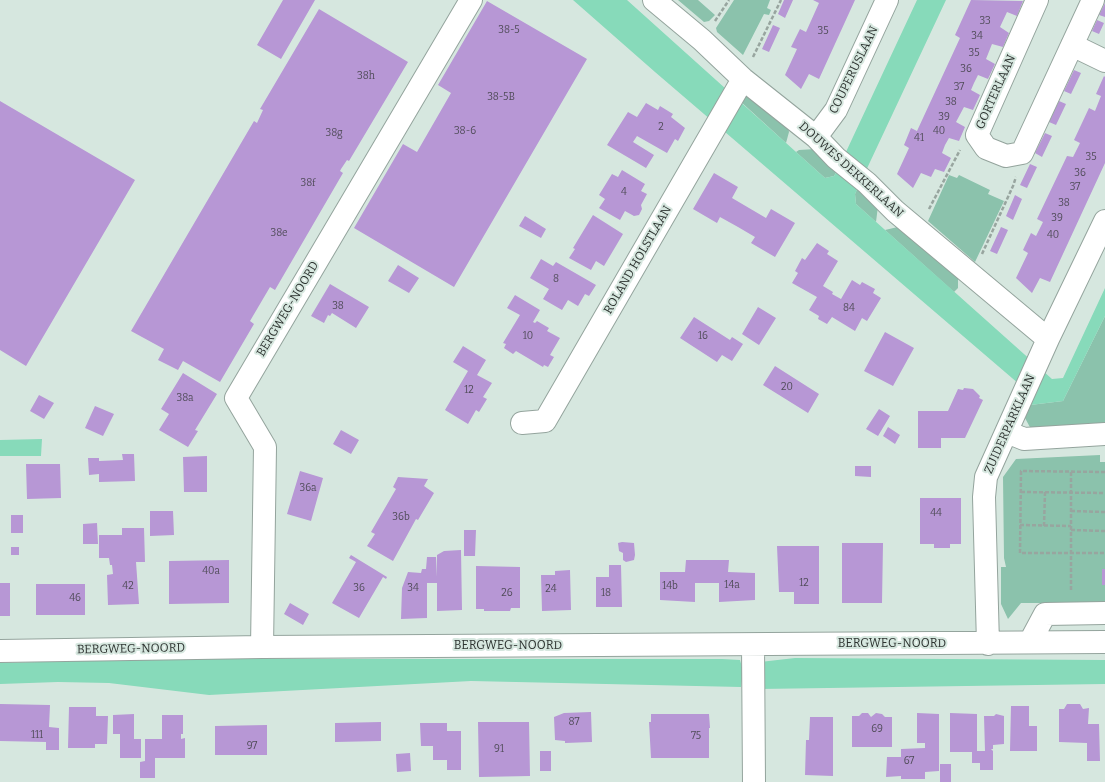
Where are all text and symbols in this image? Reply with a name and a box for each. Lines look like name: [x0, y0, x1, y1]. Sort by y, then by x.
house number: 33: [979, 15, 991, 27]
house number: 38-5: [498, 24, 520, 36]
street label: COUPERUSLAAN: [826, 24, 882, 116]
house number: 35: [817, 25, 829, 37]
house number: 34: [971, 30, 983, 42]
house number: 35: [968, 47, 980, 59]
street label: GORTERLAAN: [973, 52, 1019, 132]
house number: 36: [960, 63, 972, 75]
house number: 38h: [357, 70, 375, 82]
house number: 37: [954, 81, 964, 93]
house number: 38-5B: [487, 91, 515, 103]
house number: 38: [945, 96, 957, 108]
house number: 39: [938, 111, 950, 123]
street label: DOUWES DEKKERLAAN: [796, 119, 906, 221]
house number: 2: [658, 121, 664, 133]
house number: 38-6: [454, 125, 476, 137]
house number: 40: [933, 125, 945, 137]
house number: 38g: [325, 127, 343, 139]
house number: 41: [914, 132, 924, 144]
house number: 35: [1085, 151, 1097, 163]
house number: 36: [1074, 167, 1086, 179]
house number: 38f: [301, 177, 315, 189]
house number: 37: [1070, 181, 1080, 193]
house number: 4: [621, 186, 627, 198]
house number: 38: [1058, 197, 1070, 209]
street label: ROLAND HOLSTLAAN: [601, 203, 675, 317]
house number: 39: [1051, 212, 1063, 224]
house number: 38e: [270, 227, 288, 239]
house number: 40: [1047, 229, 1059, 241]
street label: BERGWEG-NOORD: [254, 259, 322, 359]
house number: 8: [553, 273, 559, 285]
house number: 38: [332, 300, 344, 312]
house number: 84: [843, 302, 855, 314]
house number: 10: [523, 330, 533, 342]
house number: 16: [698, 330, 708, 342]
street label: ZUIDERPARKLAAN: [982, 372, 1038, 476]
house number: 20: [781, 381, 793, 393]
house number: 12: [464, 384, 474, 396]
house number: 38a: [177, 392, 193, 404]
house number: 36a: [299, 482, 317, 494]
house number: 44: [930, 507, 942, 519]
house number: 36b: [392, 511, 410, 523]
house number: 40a: [202, 565, 220, 577]
house number: 12: [799, 577, 809, 589]
house number: 14a: [724, 579, 740, 591]
house number: 42: [122, 580, 134, 592]
house number: 14b: [662, 580, 678, 592]
house number: 36: [353, 582, 365, 594]
house number: 34: [407, 582, 419, 594]
house number: 24: [545, 583, 557, 595]
house number: 26: [501, 587, 513, 599]
house number: 18: [601, 587, 611, 599]
house number: 46: [69, 592, 81, 604]
street label: BERGWEG-NOORD: [838, 637, 946, 651]
street label: BERGWEG-NOORD: [454, 639, 562, 653]
street label: BERGWEG-NOORD: [77, 641, 185, 657]
house number: 87: [568, 716, 580, 728]
house number: 69: [871, 723, 883, 735]
house number: 111: [31, 729, 43, 741]
house number: 75: [691, 730, 701, 742]
house number: 97: [247, 740, 257, 752]
house number: 91: [494, 743, 504, 755]
house number: 67: [904, 755, 914, 767]

